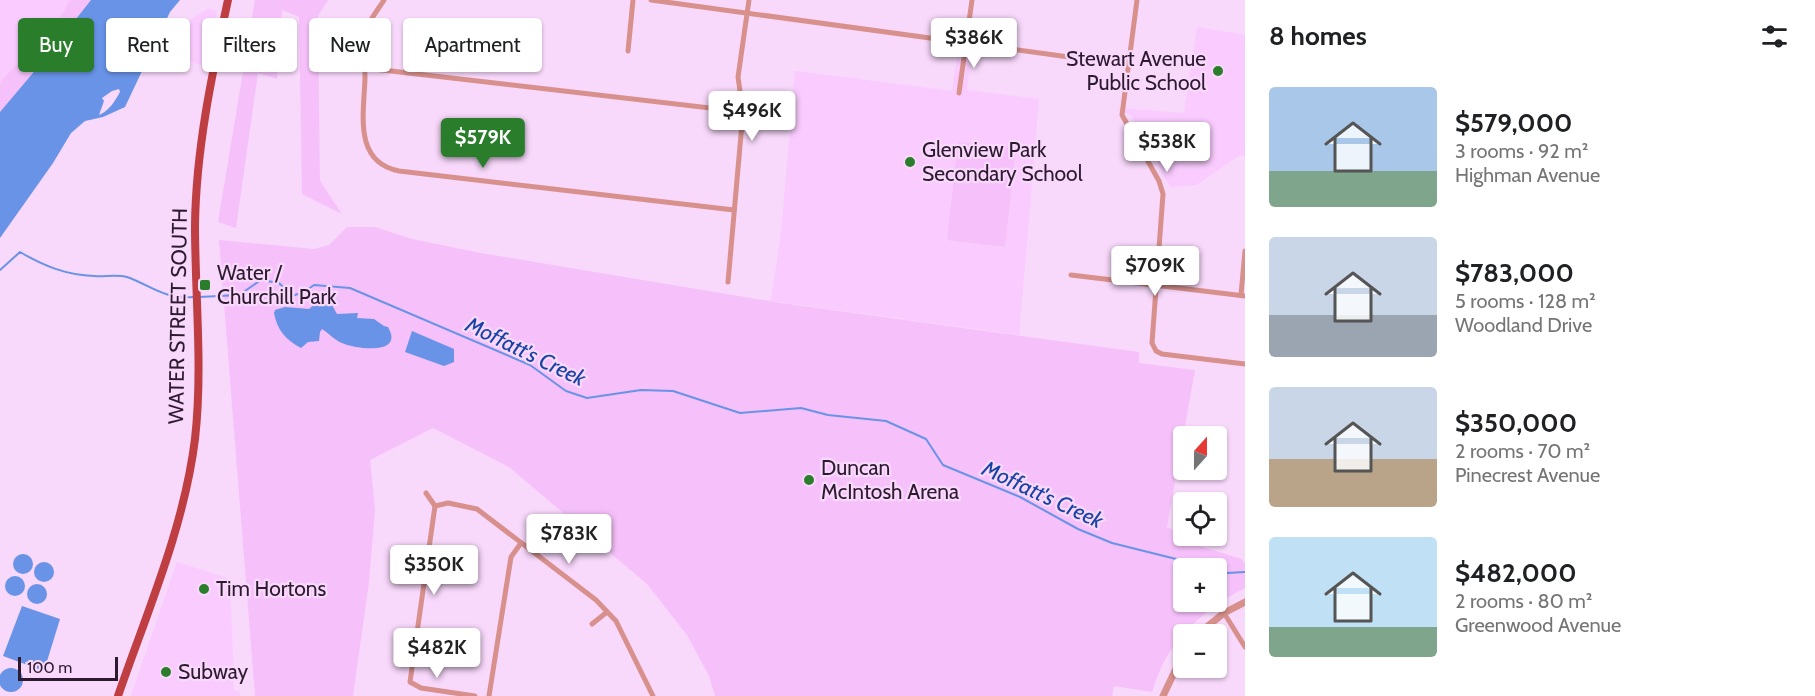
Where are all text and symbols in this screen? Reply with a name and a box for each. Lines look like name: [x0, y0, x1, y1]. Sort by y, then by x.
chip: Buy: [18, 18, 94, 72]
chip: Rent: [106, 18, 190, 72]
chip: Filters: [202, 18, 297, 72]
chip: New: [309, 18, 391, 72]
chip: Apartment: [403, 18, 542, 72]
pin: $386K: [932, 18, 1016, 69]
text: 8 homes: [1269, 20, 1367, 52]
icon: filters: [1758, 20, 1791, 53]
text: $386K: [945, 25, 1003, 49]
place label: Stewart Avenue Public School: [1066, 46, 1206, 95]
marker: Stewart Avenue Public School: [1211, 64, 1225, 78]
pin: $496K: [710, 91, 794, 142]
text: $496K: [722, 98, 782, 122]
text: $579,000: [1455, 107, 1572, 139]
icon: home: [1317, 111, 1389, 183]
pin: $579K: [441, 118, 525, 169]
pin: $538K: [1125, 122, 1209, 173]
text: $579K: [455, 125, 511, 149]
text: $538K: [1138, 129, 1196, 153]
place label: Glenview Park Secondary School: [922, 137, 1083, 186]
text: 3 rooms · 92 m²: [1455, 139, 1588, 163]
marker: Glenview Park Secondary School: [903, 155, 917, 169]
text: Highman Avenue: [1455, 163, 1600, 187]
street label: WATER STREET SOUTH: [163, 208, 192, 424]
pin: $709K: [1113, 246, 1197, 297]
text: $709K: [1125, 253, 1185, 277]
text: $783,000: [1455, 257, 1574, 289]
place label: Water / Churchill Park: [217, 260, 337, 309]
icon: home: [1317, 261, 1389, 333]
marker: Water / Churchill Park: [198, 278, 212, 292]
text: 5 rooms · 128 m²: [1455, 289, 1596, 313]
water label: Moffatt's Creek: [460, 310, 591, 392]
text: Woodland Drive: [1455, 313, 1592, 337]
text: $350,000: [1455, 407, 1577, 439]
icon: home: [1317, 411, 1389, 483]
north arrow: [1173, 426, 1227, 480]
map controls: [1173, 426, 1227, 678]
text: 2 rooms · 70 m²: [1455, 439, 1590, 463]
water label: Moffatt's Creek: [977, 454, 1108, 534]
place label: Duncan McIntosh Arena: [821, 455, 959, 504]
text: Pinecrest Avenue: [1455, 463, 1600, 487]
marker: Duncan McIntosh Arena: [802, 473, 816, 487]
button: locate: [1173, 492, 1227, 546]
pin: $783K: [527, 514, 611, 565]
text: $783K: [540, 521, 598, 545]
pin: $350K: [392, 545, 476, 596]
text: $350K: [404, 552, 464, 576]
text: $482,000: [1455, 557, 1577, 589]
button: +: [1173, 558, 1227, 612]
icon: home: [1317, 561, 1389, 633]
place label: Tim Hortons: [216, 576, 327, 601]
marker: Tim Hortons: [197, 582, 211, 596]
text: 2 rooms · 80 m²: [1455, 589, 1592, 613]
text: Greenwood Avenue: [1455, 613, 1621, 637]
button: −: [1173, 624, 1227, 678]
pin: $482K: [395, 628, 479, 679]
text: $482K: [407, 635, 467, 659]
scale bar: [18, 654, 118, 682]
text: 100 m: [27, 658, 72, 677]
place label: Subway: [178, 659, 248, 684]
marker: Subway: [159, 665, 173, 679]

